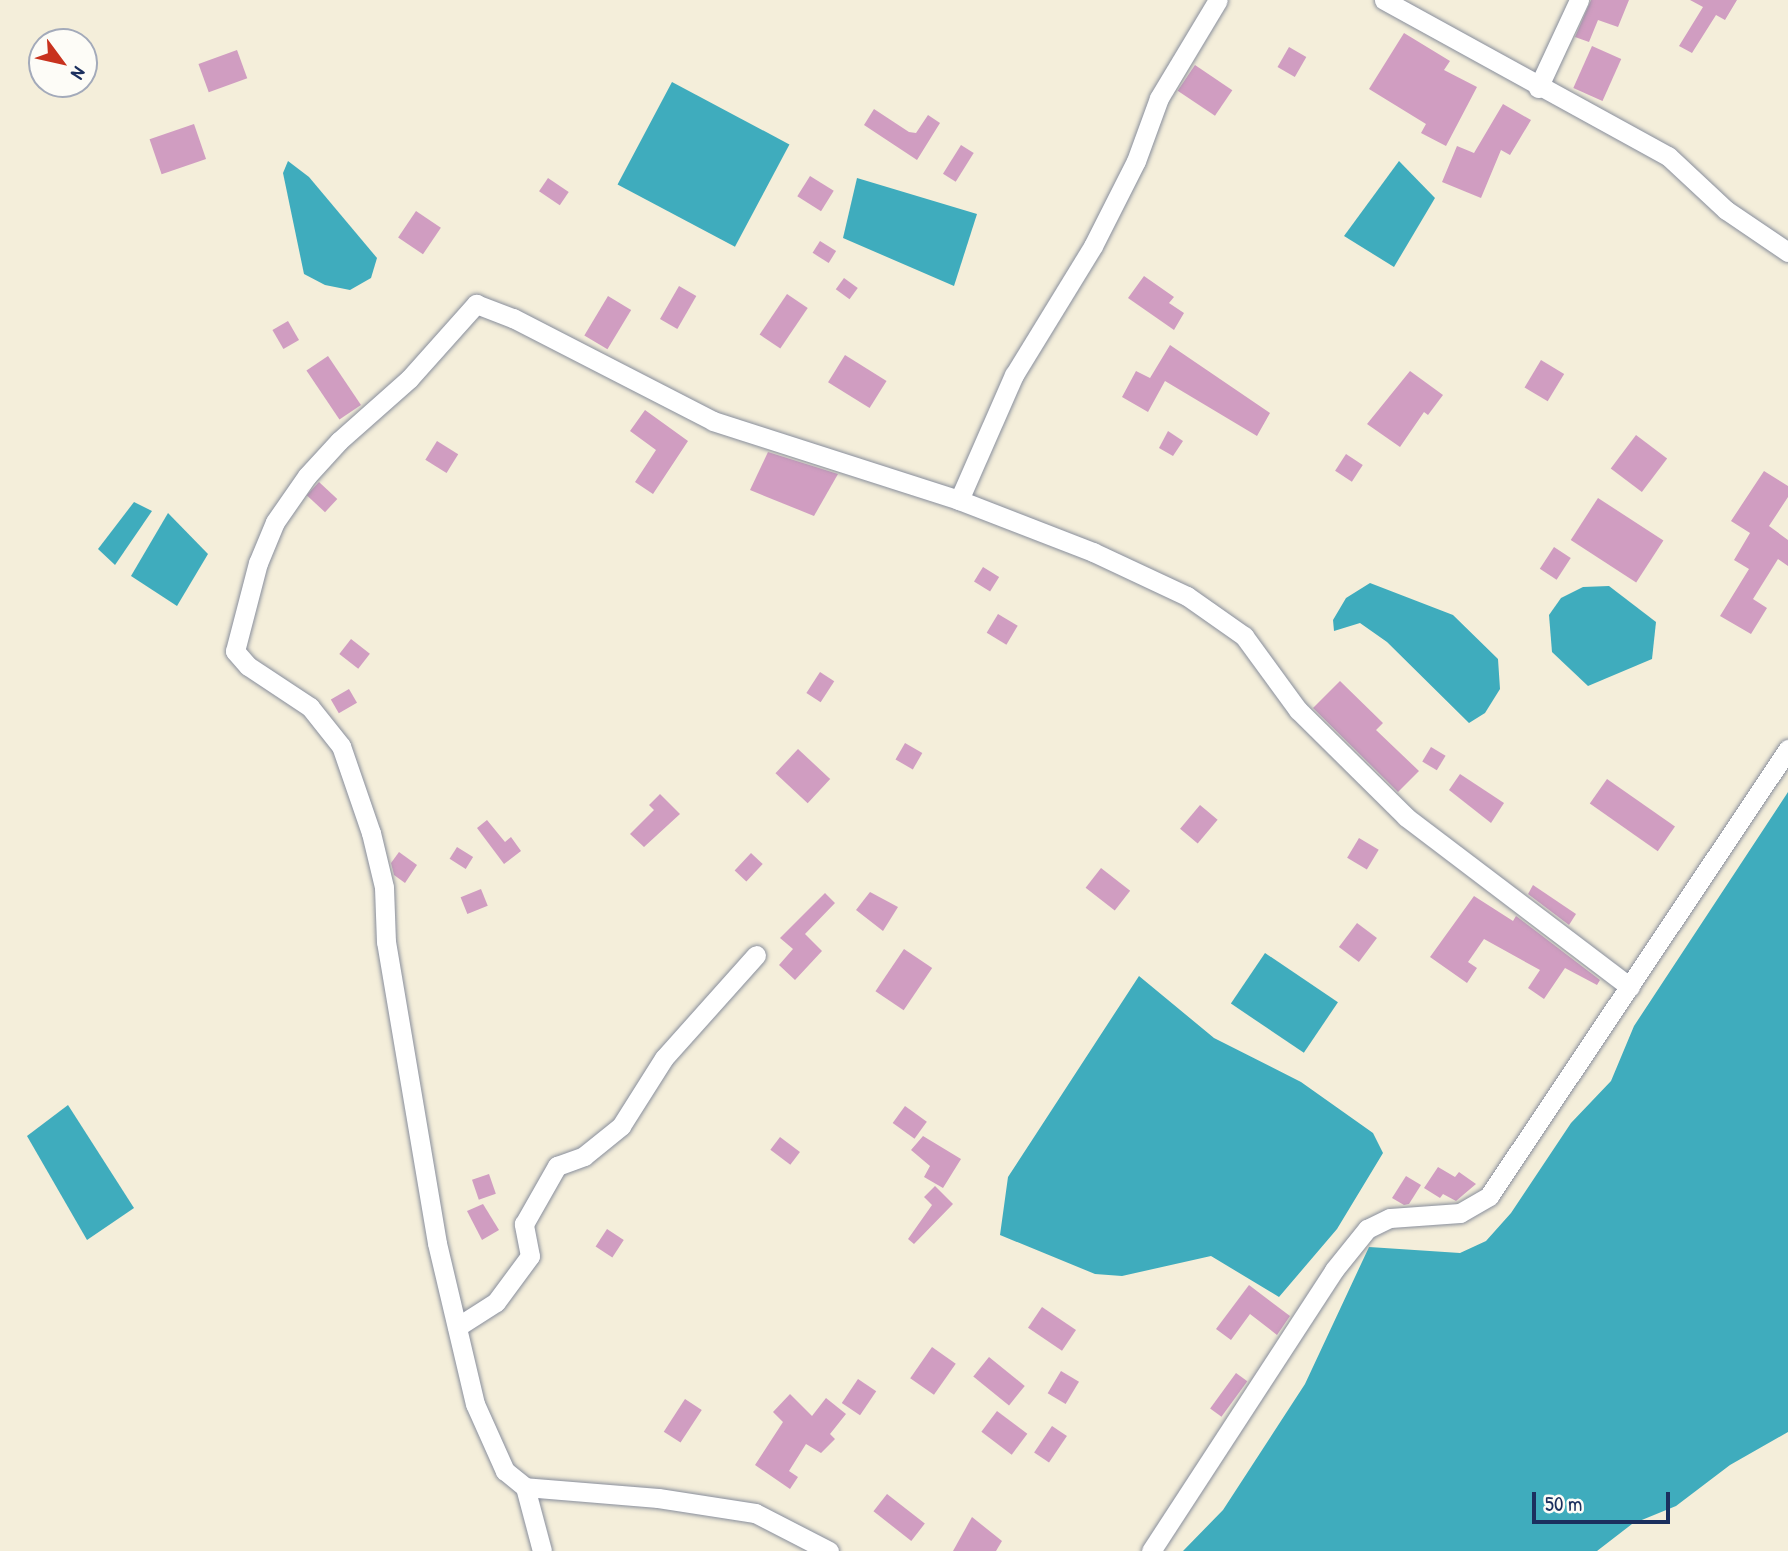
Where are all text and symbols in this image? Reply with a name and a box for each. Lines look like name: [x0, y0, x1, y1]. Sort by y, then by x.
north arrow: [28, 28, 98, 98]
text: N: [65, 62, 93, 85]
scale bar: [1536, 1478, 1674, 1522]
text: 50 m: [1545, 1489, 1582, 1518]

